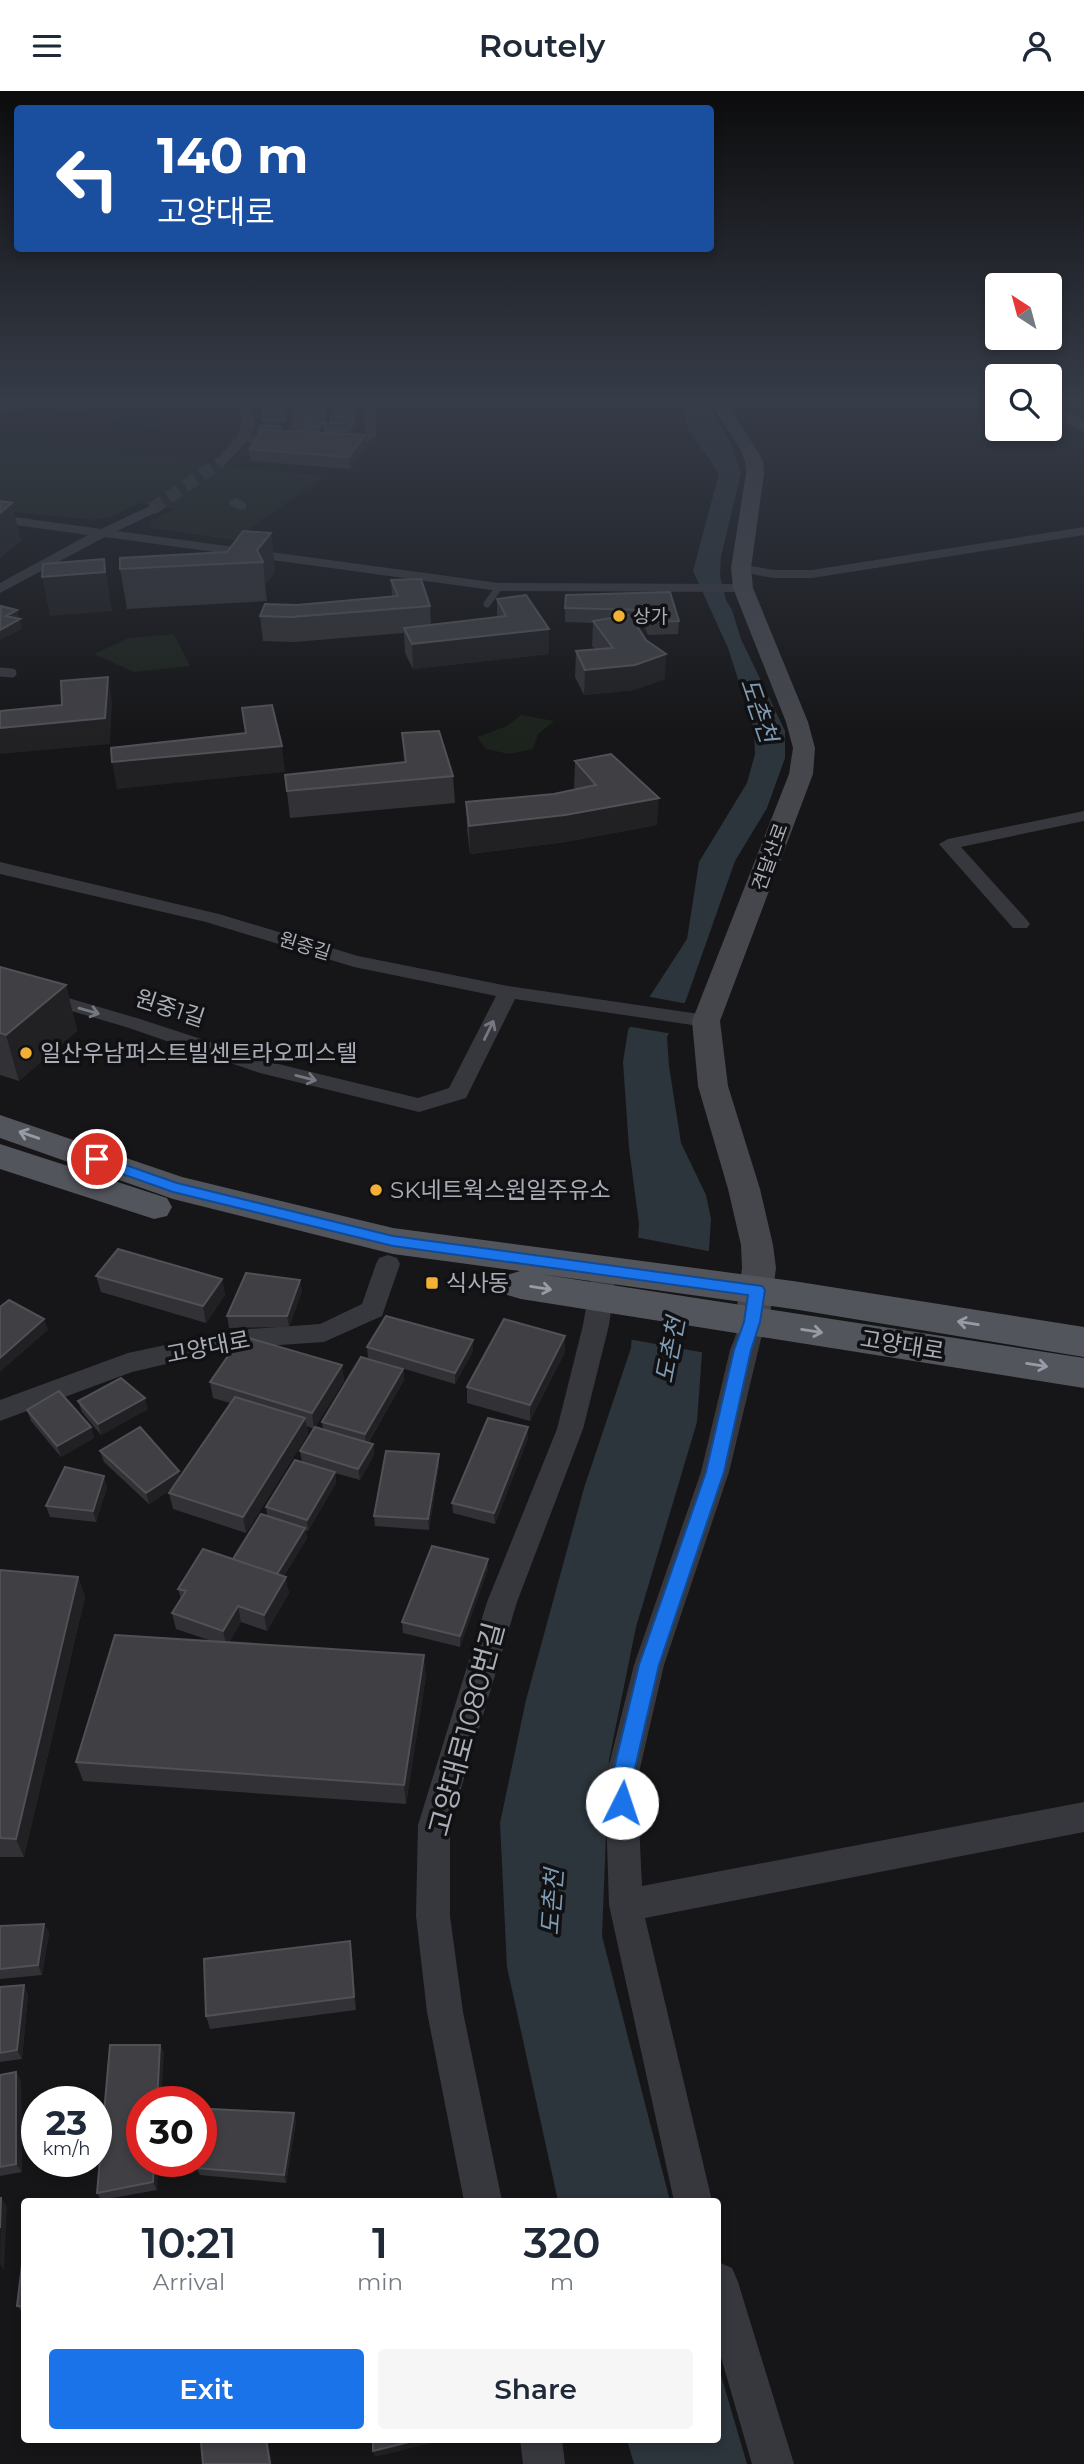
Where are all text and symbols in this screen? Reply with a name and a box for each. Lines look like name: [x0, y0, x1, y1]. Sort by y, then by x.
text: Routely: [479, 26, 605, 65]
icon: menu: [28, 27, 66, 65]
icon: person: [1018, 27, 1056, 65]
text: 140 m: [157, 126, 309, 185]
icon: left: [42, 133, 133, 224]
text: 고양대로: [157, 192, 275, 231]
north arrow: [985, 273, 1062, 350]
map controls: [985, 273, 1062, 441]
button: search: [985, 364, 1062, 441]
place label: 상가: [633, 605, 668, 628]
marker: 상가: [611, 608, 627, 624]
water label: 도촌천: [735, 674, 784, 749]
street label: 견달산로: [747, 820, 793, 894]
street label: 원중길: [277, 927, 333, 965]
street label: 원중1길: [132, 984, 208, 1032]
one-way arrow: [78, 1005, 100, 1018]
one-way arrow: [483, 1020, 497, 1041]
place label: 일산우남퍼스트빌센트라오피스텔: [40, 1039, 357, 1067]
marker: 일산우남퍼스트빌센트라오피스텔: [18, 1045, 34, 1061]
one-way arrow: [294, 1071, 317, 1085]
one-way arrow: [18, 1128, 40, 1141]
pin: [67, 1129, 127, 1189]
icon: arrive: [78, 1140, 116, 1178]
place label: SK네트웍스원일주유소: [390, 1176, 611, 1204]
marker: SK네트웍스원일주유소: [368, 1182, 384, 1198]
place label: 식사동: [446, 1269, 509, 1297]
marker: 식사동: [424, 1275, 440, 1291]
one-way arrow: [529, 1282, 552, 1295]
water label: 도촌천: [649, 1312, 691, 1385]
one-way arrow: [957, 1316, 980, 1329]
street label: 고양대로: [164, 1325, 252, 1369]
one-way arrow: [800, 1325, 823, 1338]
street label: 고양대로: [858, 1325, 946, 1365]
one-way arrow: [1025, 1359, 1048, 1372]
street label: 고양대로1080번길: [421, 1619, 511, 1839]
position arrow: [585, 1766, 659, 1840]
water label: 도촌천: [535, 1865, 569, 1936]
speed limit sign: 30: [126, 2086, 217, 2177]
text: 23: [46, 2101, 87, 2144]
text: km/h: [42, 2138, 91, 2160]
text: 10:21: [141, 2217, 236, 2269]
text: 1: [372, 2217, 388, 2269]
text: 320: [524, 2217, 601, 2269]
text: Arrival: [153, 2268, 225, 2296]
text: min: [357, 2268, 403, 2296]
text: m: [550, 2268, 574, 2296]
button: Exit: [49, 2349, 364, 2429]
button: Share: [378, 2349, 693, 2429]

